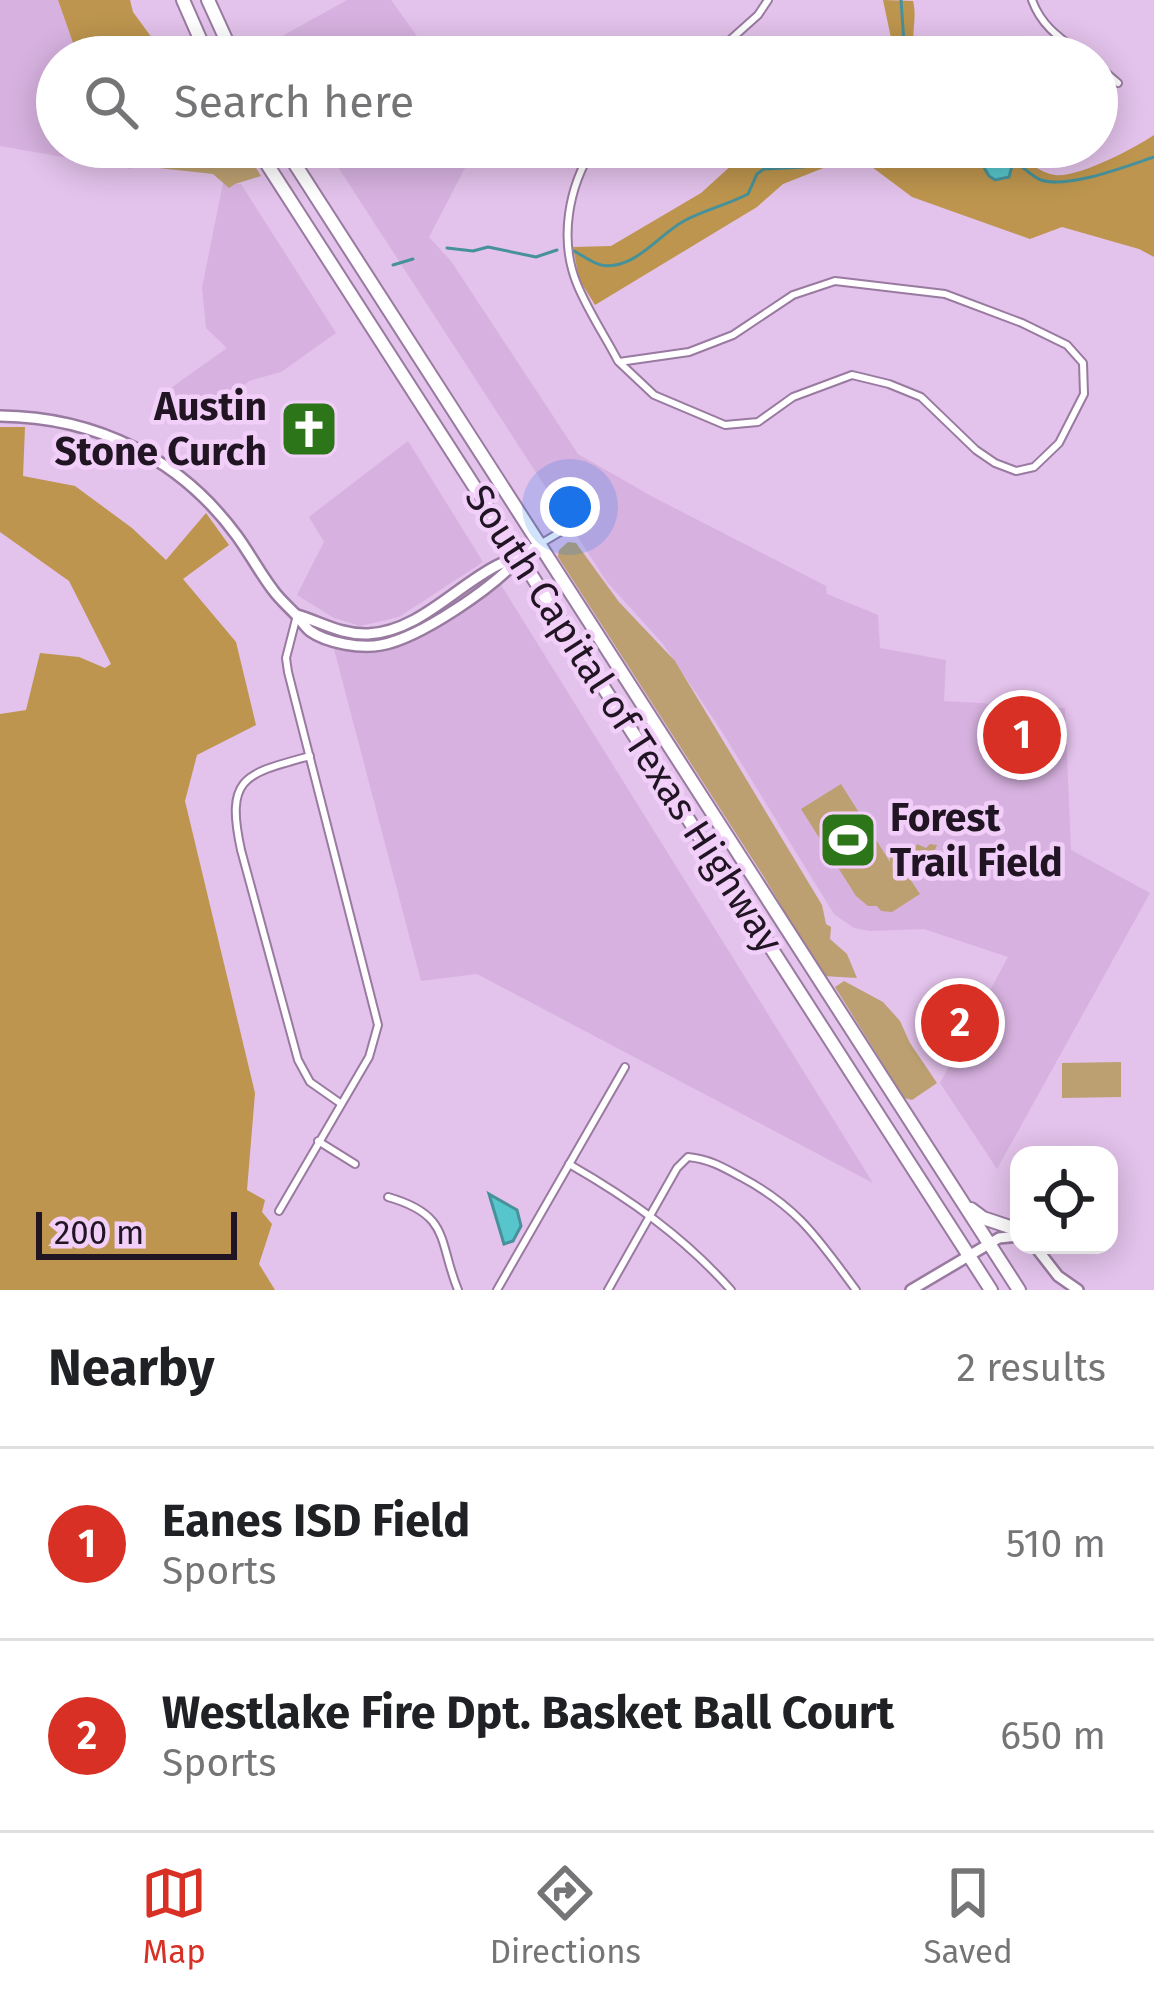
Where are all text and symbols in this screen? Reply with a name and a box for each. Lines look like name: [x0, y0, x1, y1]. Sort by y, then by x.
search box: [36, 36, 1118, 168]
icon: search: [78, 69, 144, 135]
text: Search here: [174, 75, 414, 129]
place label: Austin Stone Curch: [55, 384, 267, 475]
church icon: Austin Stone Curch: [278, 398, 340, 460]
street label: South Capital of Texas Highway: [455, 477, 793, 961]
your location: [540, 477, 600, 537]
pin: 1: [983, 690, 1061, 780]
place label: Forest Trail Field: [890, 795, 1063, 886]
sports icon: Forest Trail Field: [817, 809, 879, 871]
pin: 2: [921, 978, 999, 1068]
map controls: [1010, 1146, 1118, 1254]
button: locate: [1010, 1146, 1118, 1254]
scale bar: [36, 1206, 237, 1259]
text: 200 m: [54, 1213, 144, 1253]
text: Nearby: [48, 1337, 214, 1399]
text: 2 results: [957, 1345, 1106, 1391]
text: Eanes ISD Field: [162, 1494, 470, 1548]
text: 1: [78, 1521, 96, 1567]
text: 510 m: [1006, 1521, 1106, 1567]
text: Sports: [162, 1548, 277, 1594]
text: Westlake Fire Dpt. Basket Ball Court: [162, 1686, 894, 1740]
text: 2: [77, 1713, 97, 1759]
text: 650 m: [1000, 1713, 1106, 1759]
text: Sports: [162, 1740, 277, 1786]
tab: Map: [141, 1860, 207, 1972]
tab: Directions: [490, 1860, 641, 1972]
tab: Saved: [923, 1860, 1013, 1972]

